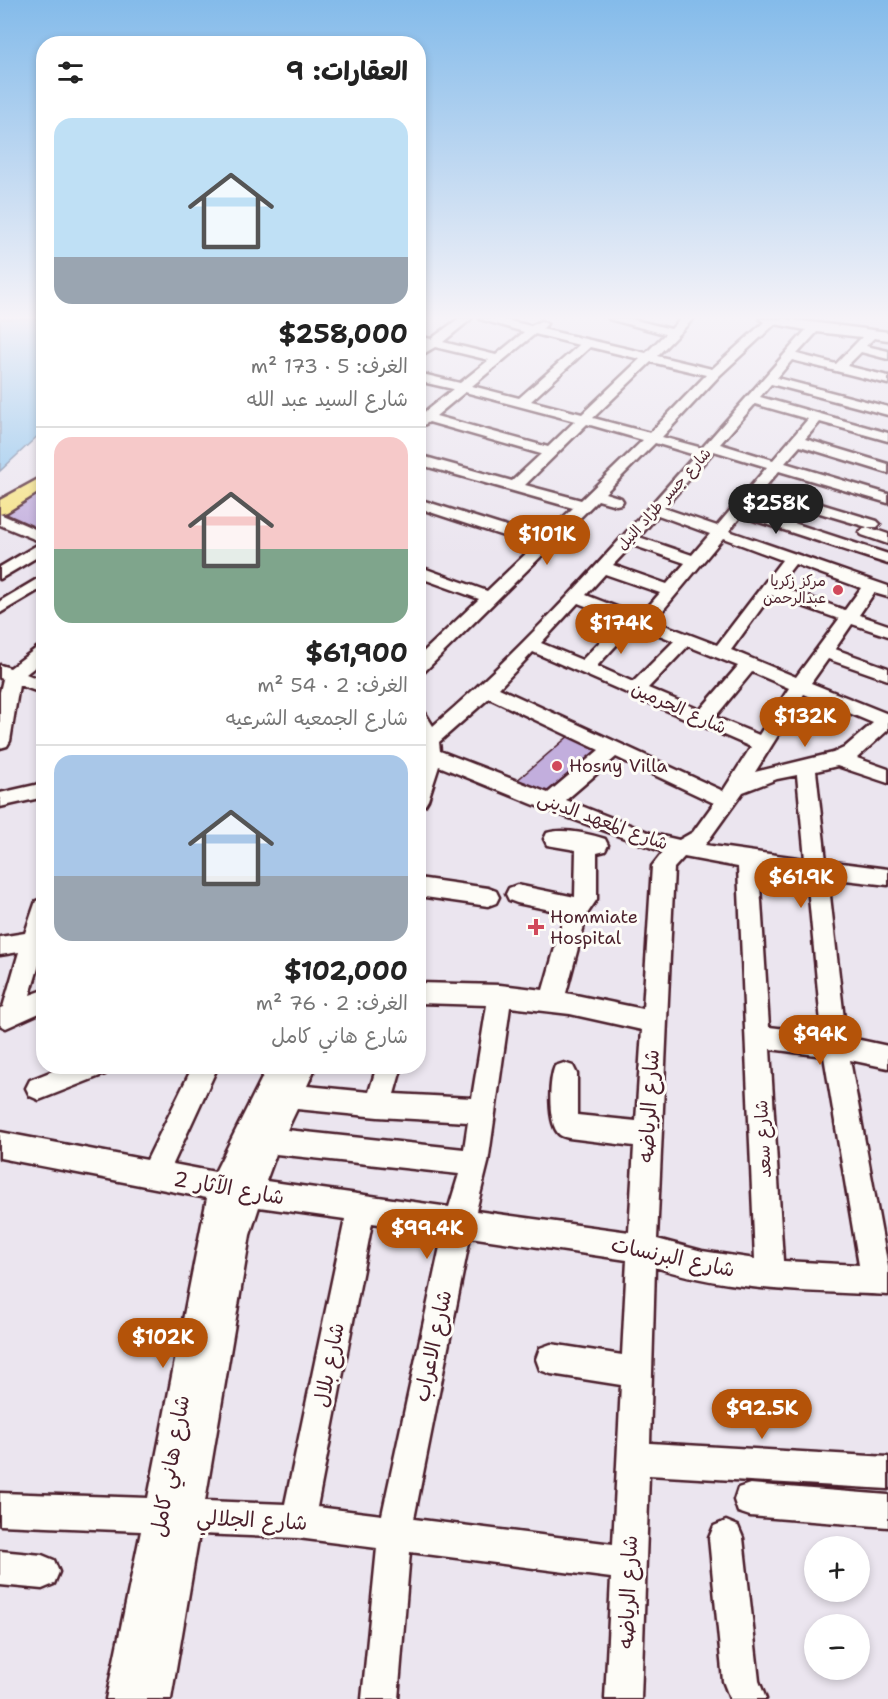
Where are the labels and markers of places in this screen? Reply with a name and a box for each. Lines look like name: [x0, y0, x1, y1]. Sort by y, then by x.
pin: $258K: [734, 484, 818, 535]
pin: $101K: [505, 515, 589, 566]
place label: مركز زكريا عبدالرحمن: [763, 571, 826, 608]
marker: مركز زكريا عبدالرحمن: [831, 583, 845, 597]
pin: $174K: [579, 604, 663, 655]
pin: $132K: [763, 697, 847, 748]
place label: Hosny Villa: [569, 754, 668, 778]
marker: Hosny Villa: [550, 759, 564, 773]
pin: $61.9K: [752, 858, 850, 909]
place label: Hommiate Hospital: [550, 905, 638, 950]
marker: Hommiate Hospital: [527, 918, 545, 936]
pin: $94K: [784, 1015, 856, 1066]
pin: $99.4K: [378, 1209, 476, 1260]
pin: $102K: [121, 1318, 205, 1369]
pin: $92.5K: [713, 1389, 811, 1440]

